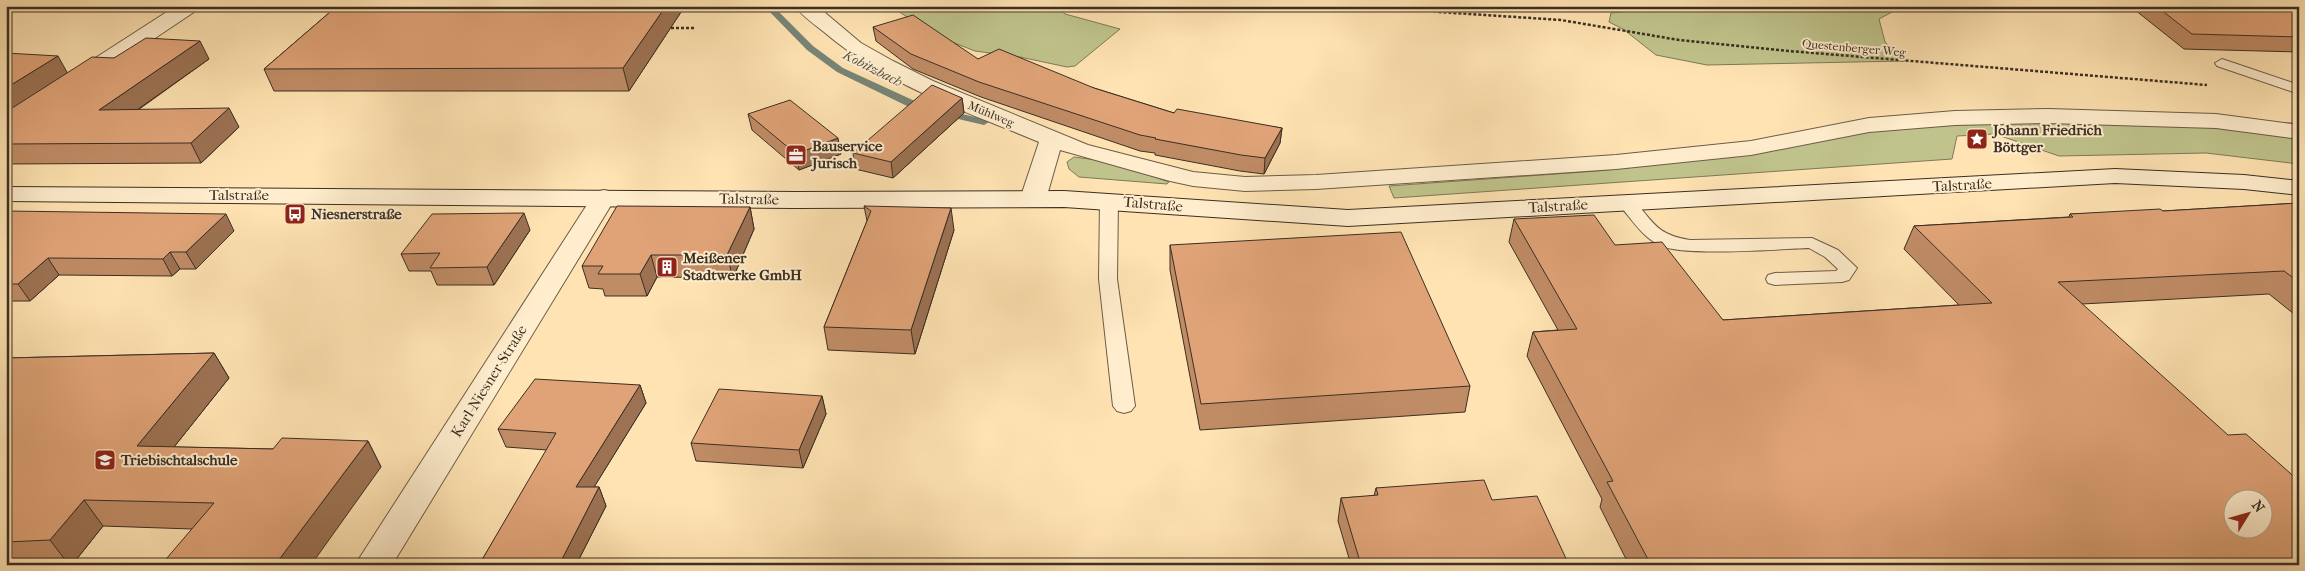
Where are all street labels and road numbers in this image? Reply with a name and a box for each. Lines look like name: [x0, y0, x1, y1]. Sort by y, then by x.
street label: Questenberger Weg: [1802, 36, 1907, 60]
street label: Mühlweg: [966, 98, 1017, 130]
street label: Talstraße: [1932, 174, 1993, 196]
street label: Talstraße: [209, 186, 269, 204]
street label: Talstraße: [719, 189, 780, 209]
street label: Talstraße: [1122, 192, 1184, 216]
street label: Talstraße: [1528, 195, 1589, 217]
street label: Karl-Niesner-Straße: [447, 321, 531, 441]

